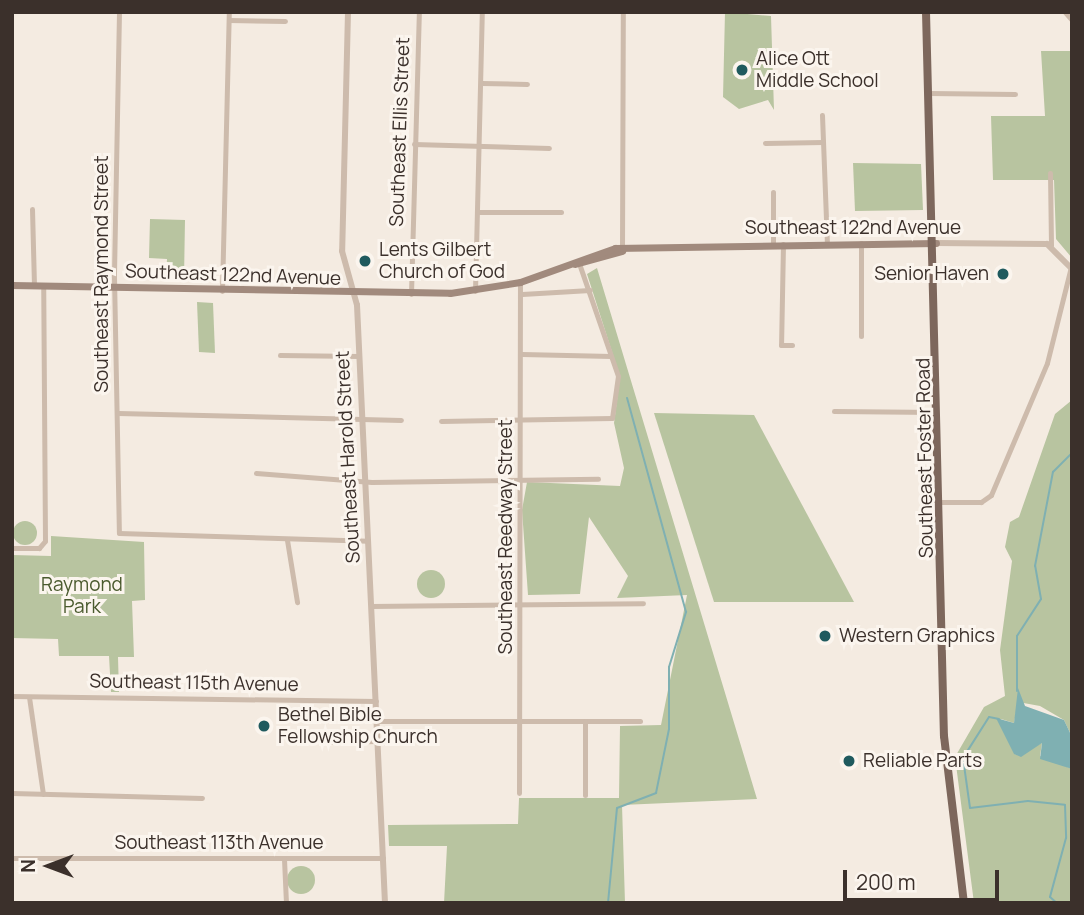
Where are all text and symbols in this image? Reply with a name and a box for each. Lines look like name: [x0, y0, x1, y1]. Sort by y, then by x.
street label: Southeast Ellis Street: [385, 37, 415, 227]
place label: Alice Ott Middle School: [756, 48, 879, 92]
marker: Alice Ott Middle School: [734, 62, 750, 78]
street label: Southeast Raymond Street: [91, 155, 113, 393]
street label: Southeast 122nd Avenue: [745, 217, 961, 239]
place label: Lents Gilbert Church of God: [379, 239, 505, 283]
marker: Lents Gilbert Church of God: [357, 253, 373, 269]
street label: Southeast 122nd Avenue: [124, 260, 342, 290]
place label: Senior Haven: [874, 263, 989, 285]
marker: Senior Haven: [995, 266, 1011, 282]
street label: Southeast Harold Street: [331, 350, 365, 564]
street label: Southeast Foster Road: [912, 358, 938, 558]
street label: Southeast Reedway Street: [495, 419, 517, 655]
park label: Raymond Park: [41, 574, 123, 618]
place label: Western Graphics: [839, 625, 995, 647]
marker: Western Graphics: [817, 628, 833, 644]
street label: Southeast 115th Avenue: [89, 670, 299, 696]
place label: Bethel Bible Fellowship Church: [278, 704, 438, 748]
marker: Bethel Bible Fellowship Church: [256, 718, 272, 734]
place label: Reliable Parts: [863, 750, 982, 772]
marker: Reliable Parts: [841, 753, 857, 769]
north arrow: [14, 831, 84, 901]
street label: Southeast 113th Avenue: [114, 832, 324, 854]
scale bar: [846, 856, 1002, 900]
text: N: [15, 859, 41, 873]
text: 200 m: [856, 868, 916, 896]

